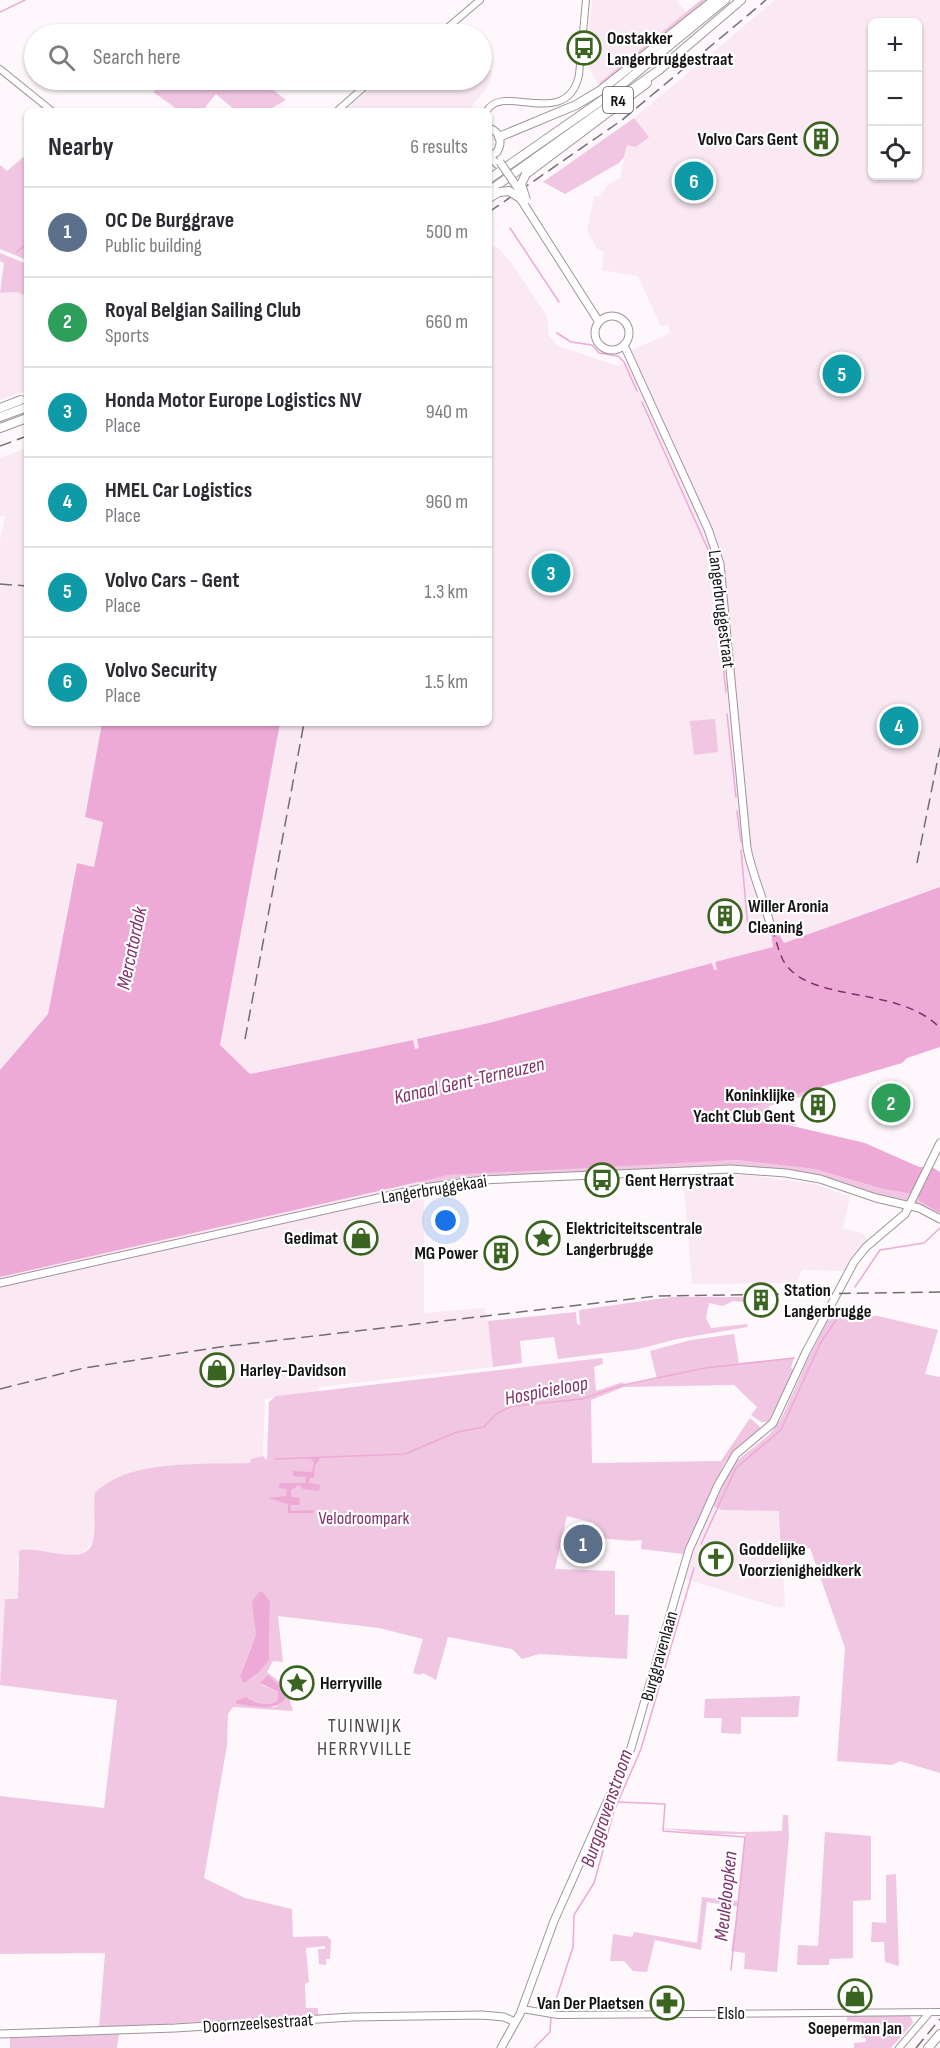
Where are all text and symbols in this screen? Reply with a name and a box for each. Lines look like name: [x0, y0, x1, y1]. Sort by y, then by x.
map controls: [868, 18, 922, 180]
button: +: [868, 18, 922, 72]
search box: [24, 24, 492, 90]
place label: Oostakker Langerbruggestraat: [607, 28, 733, 70]
bus stop icon: Oostakker Langerbruggestraat: [566, 30, 602, 66]
icon: search: [45, 41, 78, 74]
text: Search here: [93, 44, 180, 71]
button: −: [868, 72, 922, 126]
road number: R4: [603, 87, 633, 113]
building icon: Volvo Cars Gent: [803, 121, 839, 157]
button: locate: [868, 126, 922, 180]
place label: Volvo Cars Gent: [698, 129, 798, 150]
text: Nearby: [48, 132, 114, 163]
text: 6 results: [410, 135, 468, 159]
pin: 6: [674, 158, 714, 204]
text: OC De Burggrave: [105, 207, 234, 234]
text: 1: [64, 220, 71, 244]
text: 500 m: [426, 220, 468, 244]
text: Public building: [105, 234, 202, 258]
text: Royal Belgian Sailing Club: [105, 297, 301, 324]
text: 2: [63, 310, 72, 334]
text: 660 m: [426, 310, 468, 334]
text: Sports: [105, 324, 149, 348]
pin: 5: [822, 352, 862, 397]
text: Honda Motor Europe Logistics NV: [105, 387, 362, 414]
text: 3: [63, 400, 72, 424]
text: 940 m: [426, 400, 468, 424]
text: Place: [105, 414, 141, 438]
text: HMEL Car Logistics: [105, 477, 252, 504]
text: 4: [63, 490, 72, 514]
text: 960 m: [425, 490, 468, 514]
text: Place: [105, 504, 141, 528]
street label: Langerbruggestraat: [704, 549, 739, 670]
pin: 3: [532, 550, 570, 596]
text: Volvo Cars - Gent: [105, 567, 240, 594]
text: 5: [63, 580, 72, 604]
text: 1.3 km: [425, 580, 468, 604]
text: Place: [105, 594, 141, 618]
text: Volvo Security: [105, 657, 217, 684]
text: 6: [63, 670, 72, 694]
text: 1.5 km: [425, 670, 468, 694]
text: Place: [105, 684, 141, 708]
pin: 4: [880, 704, 918, 748]
place label: Willer Aronia Cleaning: [748, 896, 829, 938]
building icon: Willer Aronia Cleaning: [707, 898, 743, 934]
water label: Mercatordok: [112, 904, 153, 992]
water label: Kanaal Gent-Terneuzen: [392, 1052, 547, 1110]
pin: 2: [872, 1080, 910, 1126]
place label: Koninklijke Yacht Club Gent: [693, 1085, 795, 1127]
building icon: Koninklijke Yacht Club Gent: [800, 1087, 836, 1123]
bus stop icon: Gent Herrystraat: [584, 1162, 620, 1198]
place label: Gent Herrystraat: [625, 1170, 734, 1191]
street label: Langerbruggekaai: [380, 1171, 488, 1208]
your location: [431, 1206, 460, 1235]
place label: Elektriciteitscentrale Langerbrugge: [566, 1218, 703, 1260]
shop icon: Gedimat: [343, 1220, 379, 1256]
place icon: Elektriciteitscentrale Langerbrugge: [525, 1220, 561, 1256]
place label: Gedimat: [284, 1228, 338, 1249]
building icon: MG Power: [483, 1235, 519, 1271]
place label: MG Power: [414, 1243, 478, 1264]
place label: Station Langerbrugge: [784, 1280, 871, 1322]
building icon: Station Langerbrugge: [743, 1282, 779, 1318]
shop icon: Harley-Davidson: [199, 1352, 235, 1388]
place label: Harley-Davidson: [240, 1360, 346, 1381]
water label: Hospicieloop: [503, 1371, 590, 1411]
park label: Velodroompark: [319, 1508, 410, 1529]
pin: 1: [564, 1522, 602, 1566]
place label: Goddelijke Voorzienigheidkerk: [739, 1539, 862, 1581]
church icon: Goddelijke Voorzienigheidkerk: [698, 1541, 734, 1577]
street label: Burggravenlaan: [637, 1609, 682, 1704]
place icon: Herryville: [279, 1665, 315, 1701]
place label: Herryville: [320, 1673, 382, 1694]
district label: TUINWIJK HERRYVILLE: [317, 1714, 413, 1761]
water label: Burggravenstroom: [576, 1746, 638, 1870]
water label: Meuleloopken: [709, 1850, 743, 1942]
shop icon: Soeperman Jan: [837, 1978, 873, 2014]
pharmacy icon: Van Der Plaetsen: [649, 1985, 685, 2021]
place label: Van Der Plaetsen: [537, 1993, 644, 2014]
street label: Elslo: [717, 2003, 745, 2024]
street label: Doornzeelsestraat: [202, 2009, 314, 2038]
place label: Soeperman Jan: [808, 2018, 902, 2039]

